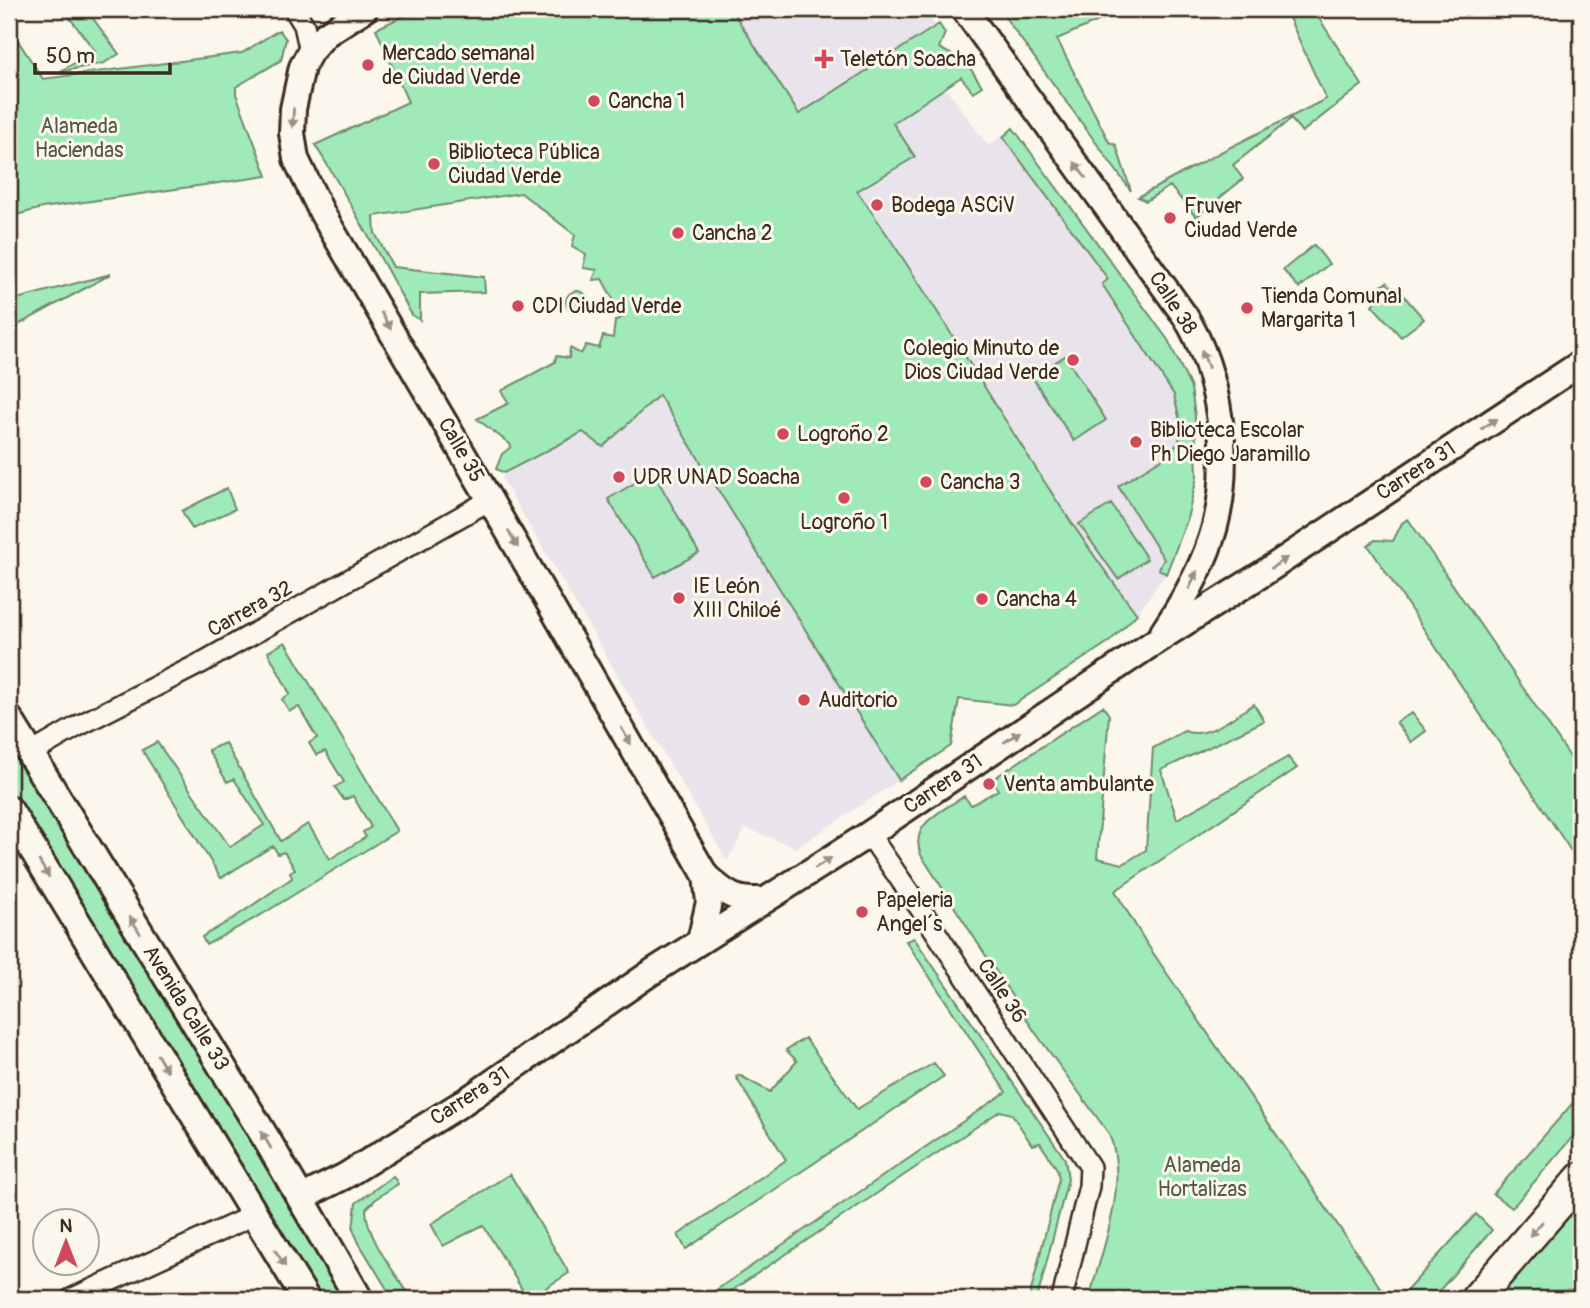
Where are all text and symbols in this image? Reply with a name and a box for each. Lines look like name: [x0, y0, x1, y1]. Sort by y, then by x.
scale bar: [35, 32, 170, 76]
place label: Mercado semanal de Ciudad Verde: [382, 40, 535, 91]
text: 50 m: [46, 43, 95, 70]
place label: Teletón Soacha: [840, 46, 976, 73]
marker: Teletón Soacha: [814, 49, 834, 69]
marker: Mercado semanal de Ciudad Verde: [360, 57, 376, 73]
place label: Cancha 1: [608, 88, 685, 115]
marker: Cancha 1: [586, 93, 602, 109]
one-way arrow: [287, 107, 298, 129]
park label: Alameda Haciendas: [35, 113, 124, 164]
place label: Biblioteca Pública Ciudad Verde: [448, 139, 600, 190]
marker: Biblioteca Pública Ciudad Verde: [426, 156, 442, 172]
one-way arrow: [1073, 161, 1087, 179]
place label: Bodega ASCiV: [891, 192, 1015, 219]
place label: Fruver Ciudad Verde: [1184, 193, 1298, 244]
marker: Bodega ASCiV: [869, 197, 885, 213]
marker: Fruver Ciudad Verde: [1162, 210, 1178, 226]
place label: Cancha 2: [692, 220, 773, 247]
marker: Cancha 2: [670, 225, 686, 241]
street label: Calle 38: [1143, 266, 1203, 340]
place label: Tienda Comunal Margarita 1: [1261, 283, 1402, 334]
place label: CDI Ciudad Verde: [532, 293, 682, 320]
marker: CDI Ciudad Verde: [510, 298, 526, 314]
marker: Tienda Comunal Margarita 1: [1239, 300, 1255, 316]
one-way arrow: [379, 312, 392, 331]
place label: Colegio Minuto de Dios Ciudad Verde: [903, 335, 1060, 386]
one-way arrow: [1200, 349, 1211, 370]
marker: Colegio Minuto de Dios Ciudad Verde: [1065, 352, 1081, 368]
street label: Calle 35: [432, 413, 490, 487]
place label: Biblioteca Escolar Ph Diego Jaramillo: [1150, 417, 1310, 468]
one-way arrow: [1480, 417, 1498, 431]
place label: Logroño 2: [797, 421, 889, 448]
marker: Logroño 2: [775, 426, 791, 442]
marker: Biblioteca Escolar Ph Diego Jaramillo: [1128, 434, 1144, 450]
street label: Carrera 31: [1371, 435, 1461, 507]
place label: UDR UNAD Soacha: [633, 464, 800, 491]
marker: UDR UNAD Soacha: [611, 469, 627, 485]
place label: Cancha 3: [940, 469, 1021, 496]
marker: Cancha 3: [918, 474, 934, 490]
marker: Logroño 1: [836, 490, 852, 506]
place label: Logroño 1: [800, 509, 888, 536]
one-way arrow: [506, 530, 519, 549]
one-way arrow: [1270, 556, 1288, 570]
one-way arrow: [1187, 570, 1199, 590]
place label: IE León XIII Chiloé: [693, 573, 781, 624]
street label: Carrera 32: [203, 575, 297, 643]
place label: Cancha 4: [996, 586, 1077, 613]
marker: IE León XIII Chiloé: [671, 590, 687, 606]
marker: Cancha 4: [974, 591, 990, 607]
place label: Auditorio: [818, 687, 898, 714]
marker: Auditorio: [796, 692, 812, 708]
one-way arrow: [620, 727, 632, 746]
one-way arrow: [1002, 731, 1022, 744]
street label: Carrera 31: [898, 748, 988, 820]
place label: Venta ambulante: [1003, 771, 1155, 798]
marker: Venta ambulante: [981, 776, 997, 792]
one-way arrow: [813, 857, 832, 870]
one-way arrow: [38, 859, 50, 878]
place label: Papeleria Angel´s: [876, 887, 953, 938]
marker: Papeleria Angel´s: [854, 904, 870, 920]
one-way arrow: [128, 915, 141, 934]
street label: Avenida Calle 33: [137, 940, 235, 1076]
street label: Calle 36: [971, 954, 1033, 1028]
one-way arrow: [156, 1054, 169, 1073]
street label: Carrera 31: [425, 1060, 515, 1132]
one-way arrow: [260, 1130, 273, 1149]
park label: Alameda Hortalizas: [1157, 1152, 1247, 1203]
north arrow: [32, 1206, 102, 1276]
text: N: [60, 1214, 73, 1238]
one-way arrow: [1529, 1221, 1544, 1238]
one-way arrow: [274, 1248, 287, 1267]

